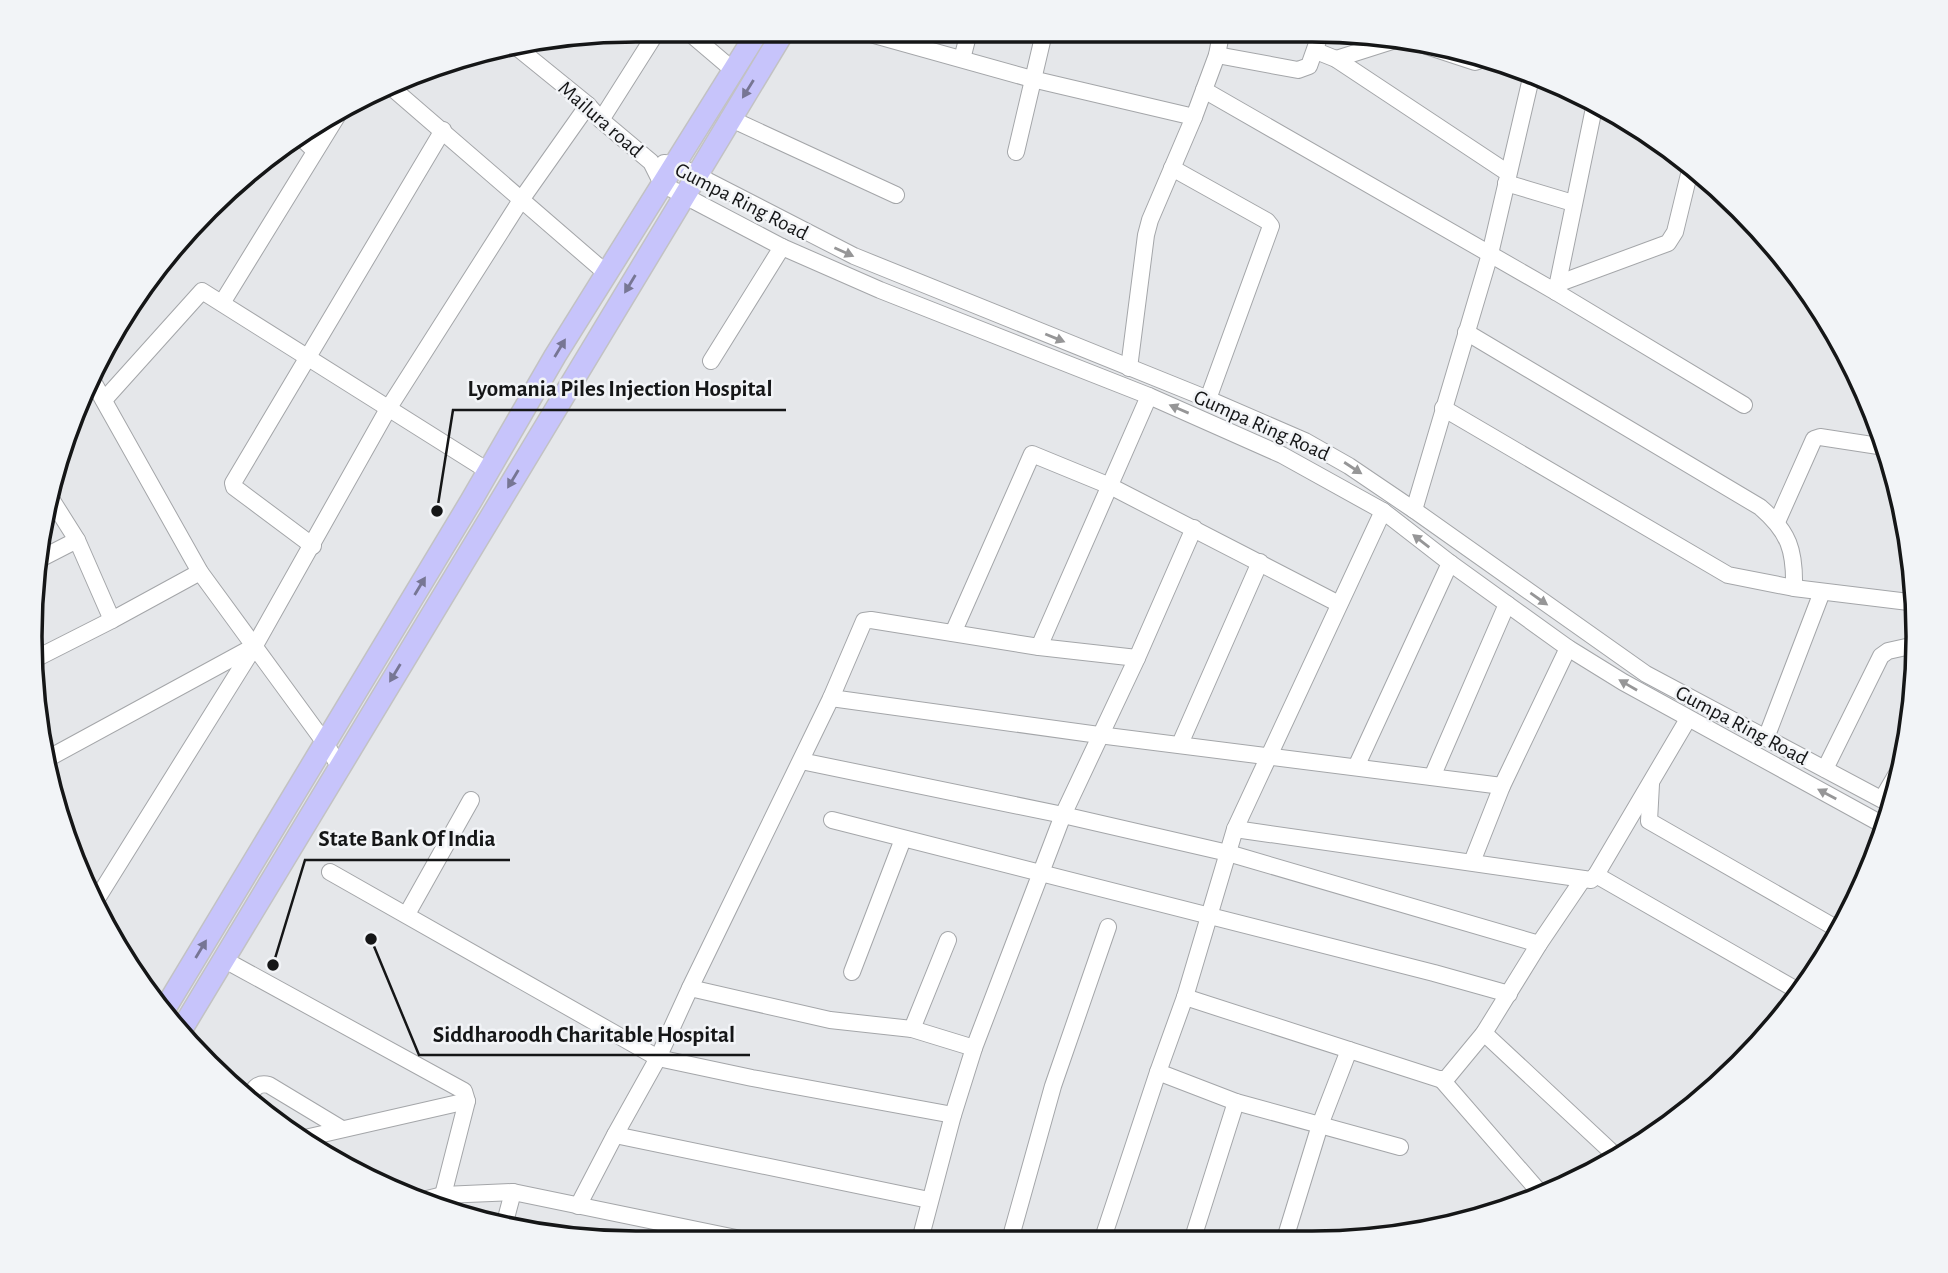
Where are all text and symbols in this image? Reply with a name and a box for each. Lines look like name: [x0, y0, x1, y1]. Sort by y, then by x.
street label: Mailura road: [554, 77, 647, 162]
one-way arrow: [741, 79, 754, 98]
street label: Gumpa Ring Road: [672, 159, 812, 244]
one-way arrow: [834, 247, 855, 258]
one-way arrow: [624, 274, 637, 293]
one-way arrow: [1045, 332, 1066, 343]
one-way arrow: [554, 338, 567, 357]
callout: Lyomania Piles Injection Hospital: [453, 366, 786, 410]
text: Lyomania Piles Injection Hospital: [468, 378, 772, 401]
street label: Gumpa Ring Road: [1191, 386, 1333, 465]
one-way arrow: [1168, 404, 1189, 415]
one-way arrow: [1343, 462, 1362, 475]
one-way arrow: [507, 469, 520, 488]
one-way arrow: [1413, 533, 1431, 548]
one-way arrow: [413, 576, 426, 595]
one-way arrow: [1530, 591, 1548, 605]
one-way arrow: [389, 664, 402, 683]
one-way arrow: [1618, 679, 1637, 691]
street label: Gumpa Ring Road: [1672, 682, 1811, 769]
one-way arrow: [1817, 789, 1837, 800]
callout: State Bank Of India: [305, 816, 510, 860]
text: State Bank Of India: [318, 828, 496, 851]
one-way arrow: [195, 939, 208, 958]
callout: Siddharoodh Charitable Hospital: [419, 1011, 750, 1055]
text: Siddharoodh Charitable Hospital: [433, 1024, 735, 1047]

